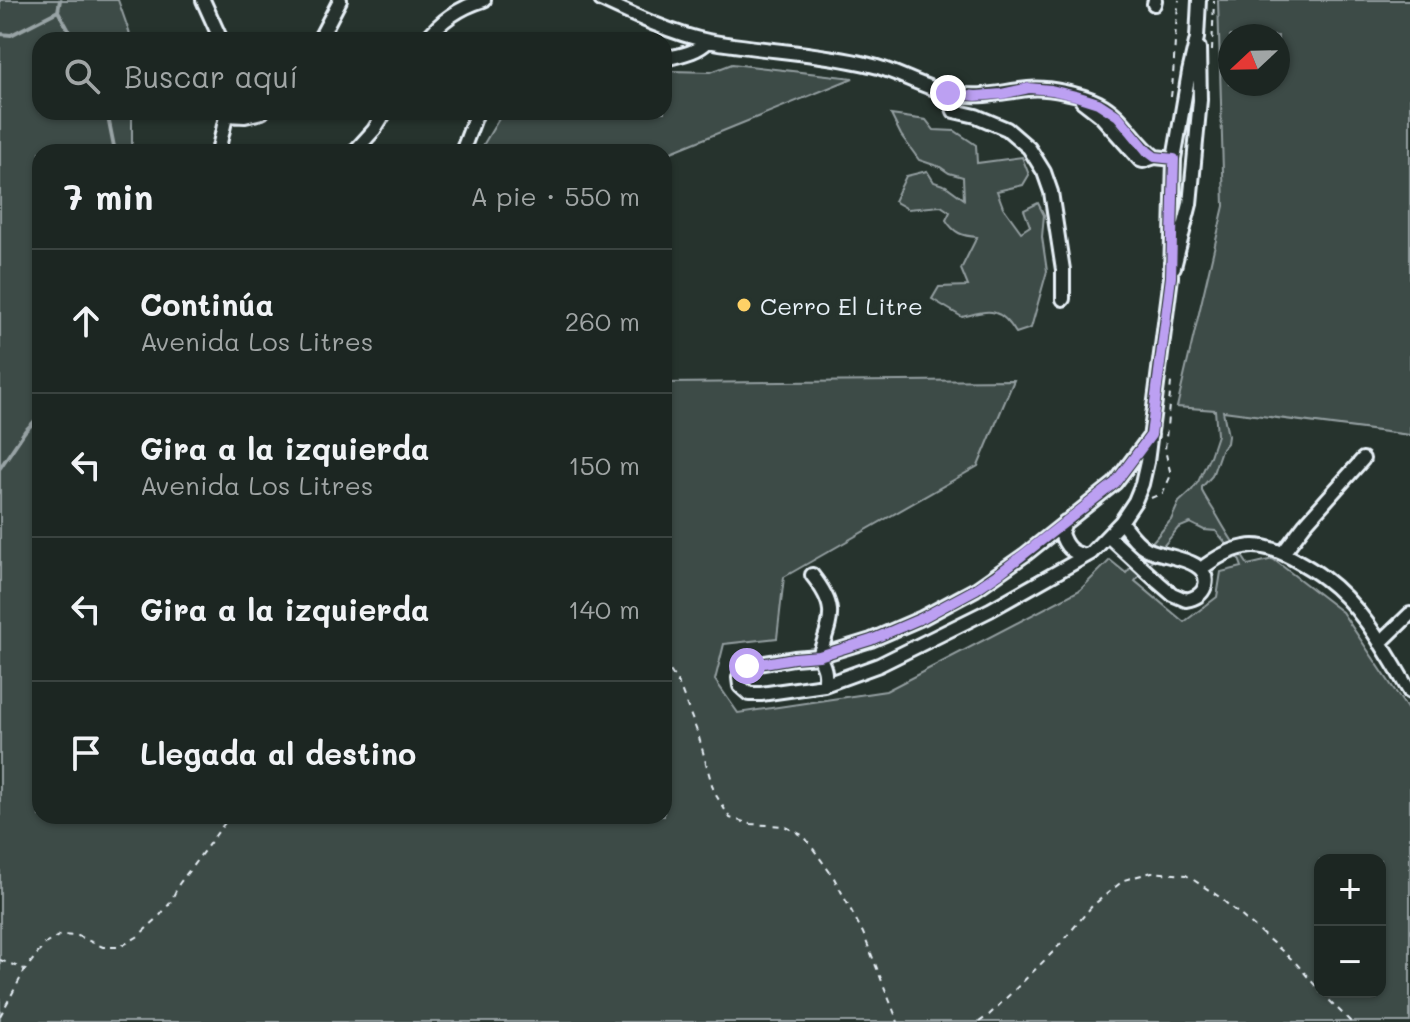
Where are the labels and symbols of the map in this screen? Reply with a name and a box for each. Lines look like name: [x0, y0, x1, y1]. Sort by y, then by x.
north arrow: [1218, 24, 1290, 96]
route end: [930, 75, 966, 111]
place label: Cerro El Litre: [760, 290, 923, 321]
marker: Cerro El Litre: [735, 296, 753, 314]
route start: [729, 648, 765, 684]

